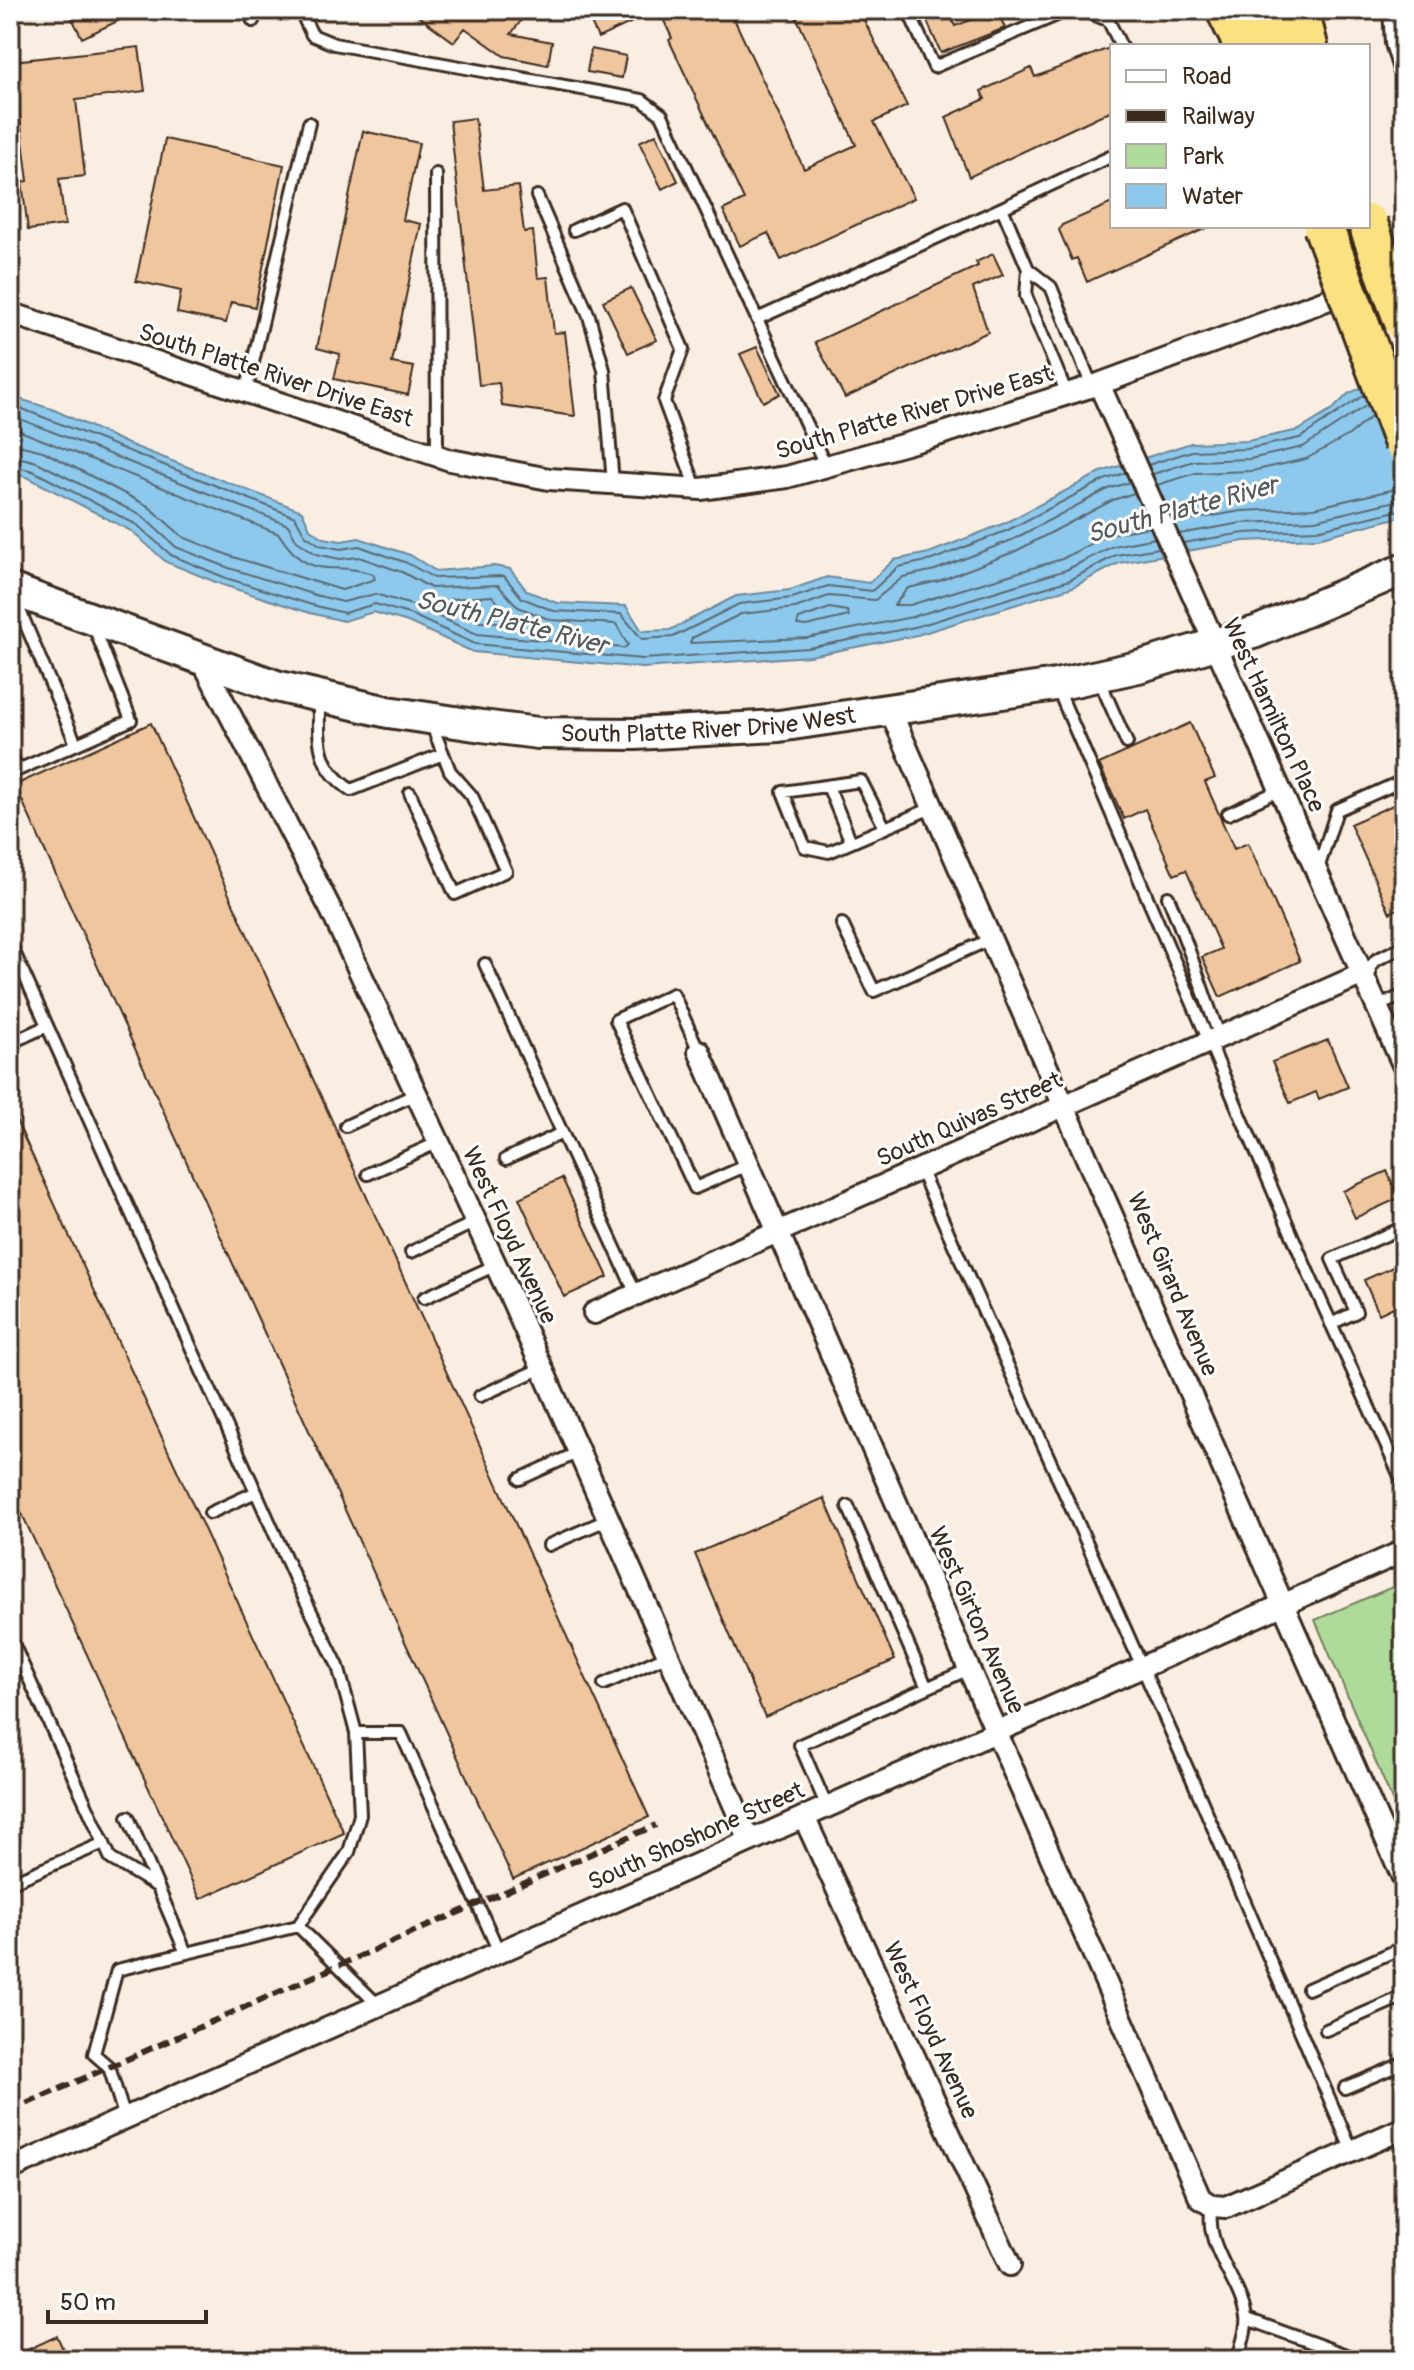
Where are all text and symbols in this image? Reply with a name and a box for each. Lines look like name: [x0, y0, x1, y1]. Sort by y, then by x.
legend: [1110, 44, 1370, 228]
text: Road: [1182, 62, 1232, 91]
text: Railway: [1182, 102, 1255, 131]
text: Park: [1182, 142, 1224, 171]
text: Water: [1182, 182, 1243, 211]
street label: South Platte River Drive East: [135, 317, 417, 434]
street label: South Platte River Drive East: [772, 359, 1056, 466]
water label: South Platte River: [1083, 468, 1285, 551]
water label: South Platte River: [413, 584, 614, 663]
street label: West Hamilton Place: [1216, 614, 1331, 817]
street label: South Platte River Drive West: [560, 701, 858, 749]
street label: South Quivas Street: [872, 1065, 1067, 1173]
street label: West Floyd Avenue: [456, 1142, 563, 1328]
street label: West Girard Avenue: [1121, 1188, 1224, 1381]
street label: West Girton Avenue: [922, 1522, 1031, 1718]
street label: South Shoshone Street: [584, 1776, 809, 1897]
street label: West Floyd Avenue: [877, 1937, 984, 2123]
scale bar: [48, 2274, 206, 2324]
text: 50 m: [60, 2288, 116, 2317]

